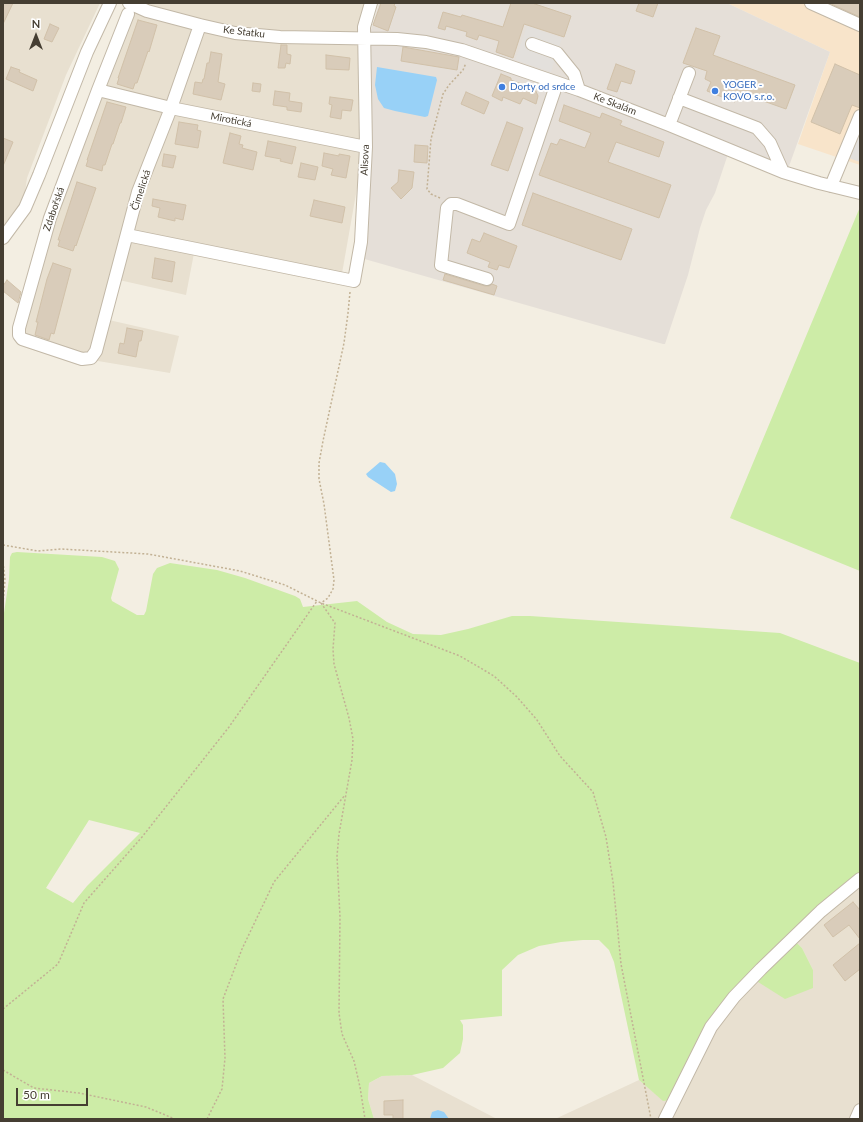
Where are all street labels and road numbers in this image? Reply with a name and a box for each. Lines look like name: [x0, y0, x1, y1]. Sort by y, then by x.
street label: Ke Statku: [222, 23, 266, 41]
street label: Ke Skalám: [592, 90, 638, 118]
street label: Mirotická: [209, 110, 253, 130]
street label: Alisova: [358, 144, 372, 176]
street label: Čimelická: [129, 168, 153, 212]
street label: Zdabořská: [41, 185, 67, 233]

